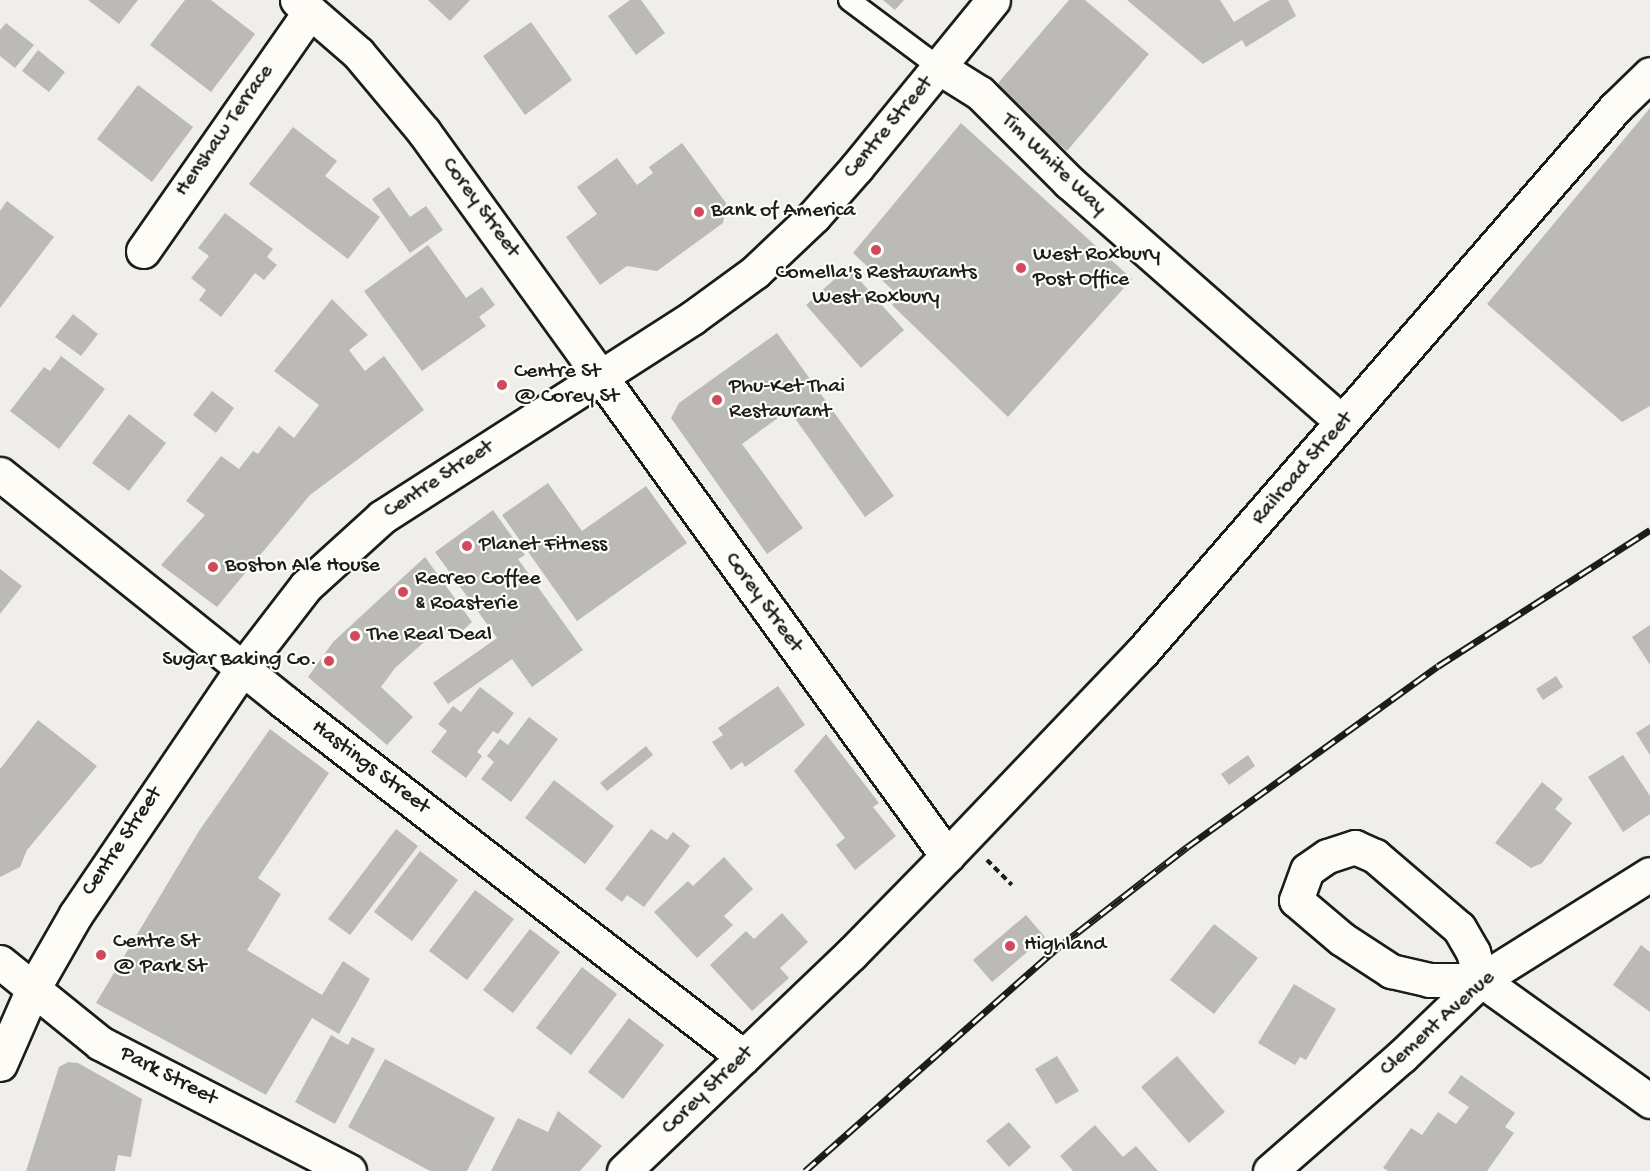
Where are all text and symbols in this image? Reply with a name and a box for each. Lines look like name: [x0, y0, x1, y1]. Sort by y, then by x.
street label: Henshaw Terrace: [170, 60, 280, 202]
street label: Centre Street: [838, 71, 940, 185]
street label: Tim White Way: [995, 108, 1111, 222]
street label: Corey Street: [435, 153, 525, 263]
place label: Bank of America: [711, 199, 855, 225]
marker: Bank of America: [692, 205, 706, 219]
place label: West Roxbury Post Office: [1033, 242, 1160, 294]
marker: Comella's Restaurants West Roxbury: [869, 243, 883, 257]
place label: Comella's Restaurants West Roxbury: [775, 260, 977, 312]
marker: West Roxbury Post Office: [1014, 261, 1028, 275]
place label: Centre St @ Corey St: [514, 359, 619, 410]
place label: Phu-Ket Thai Restaurant: [729, 374, 845, 426]
marker: Centre St @ Corey St: [495, 378, 509, 392]
marker: Phu-Ket Thai Restaurant: [710, 393, 724, 407]
street label: Railroad Street: [1247, 407, 1359, 531]
street label: Centre Street: [379, 435, 499, 525]
place label: Planet Fitness: [479, 533, 607, 559]
marker: Planet Fitness: [460, 539, 474, 553]
street label: Corey Street: [718, 548, 808, 658]
place label: Boston Ale House: [225, 554, 380, 580]
marker: Boston Ale House: [206, 560, 220, 574]
place label: Recreo Coffee & Roasterie: [415, 566, 541, 618]
marker: Recreo Coffee & Roasterie: [396, 585, 410, 599]
place label: The Real Deal: [367, 623, 492, 649]
marker: The Real Deal: [348, 629, 362, 643]
place label: Sugar Baking Co.: [162, 648, 317, 674]
marker: Sugar Baking Co.: [322, 654, 336, 668]
street label: Hastings Street: [306, 715, 434, 821]
street label: Centre Street: [77, 783, 169, 901]
place label: Centre St @ Park St: [113, 929, 206, 980]
place label: Highland: [1024, 933, 1106, 959]
marker: Highland: [1001, 937, 1019, 955]
marker: Centre St @ Park St: [94, 948, 108, 962]
street label: Clement Avenue: [1375, 965, 1501, 1083]
street label: Park Street: [115, 1041, 221, 1113]
street label: Corey Street: [657, 1041, 759, 1141]

